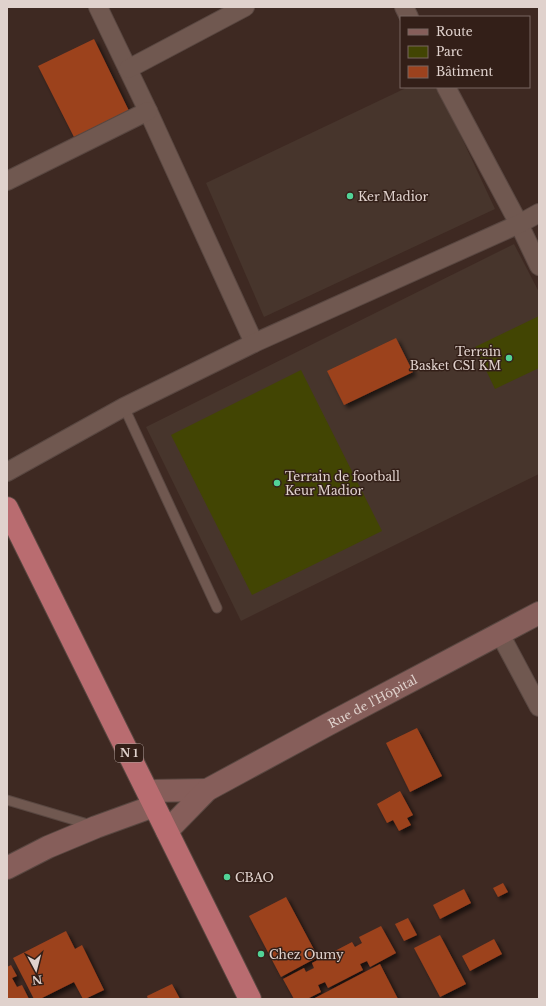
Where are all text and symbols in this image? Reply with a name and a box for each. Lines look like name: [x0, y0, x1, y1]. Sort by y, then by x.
legend: [400, 16, 530, 88]
text: Route: [436, 24, 473, 39]
text: Parc: [436, 44, 463, 59]
text: Bâtiment: [436, 64, 494, 79]
place label: Ker Madior: [358, 189, 429, 204]
marker: Ker Madior: [345, 191, 355, 201]
place label: Terrain Basket CSI KM: [410, 344, 501, 373]
marker: Terrain Basket CSI KM: [504, 353, 514, 363]
place label: Terrain de football Keur Madior: [285, 469, 400, 498]
marker: Terrain de football Keur Madior: [272, 478, 282, 488]
street label: Rue de l'Hôpital: [325, 671, 420, 731]
road number: N 1: [115, 744, 143, 762]
place label: CBAO: [235, 870, 274, 885]
marker: CBAO: [222, 872, 232, 882]
place label: Chez Oumy: [269, 947, 344, 962]
marker: Chez Oumy: [256, 949, 266, 959]
north arrow: [16, 950, 56, 990]
text: N: [31, 972, 43, 988]

